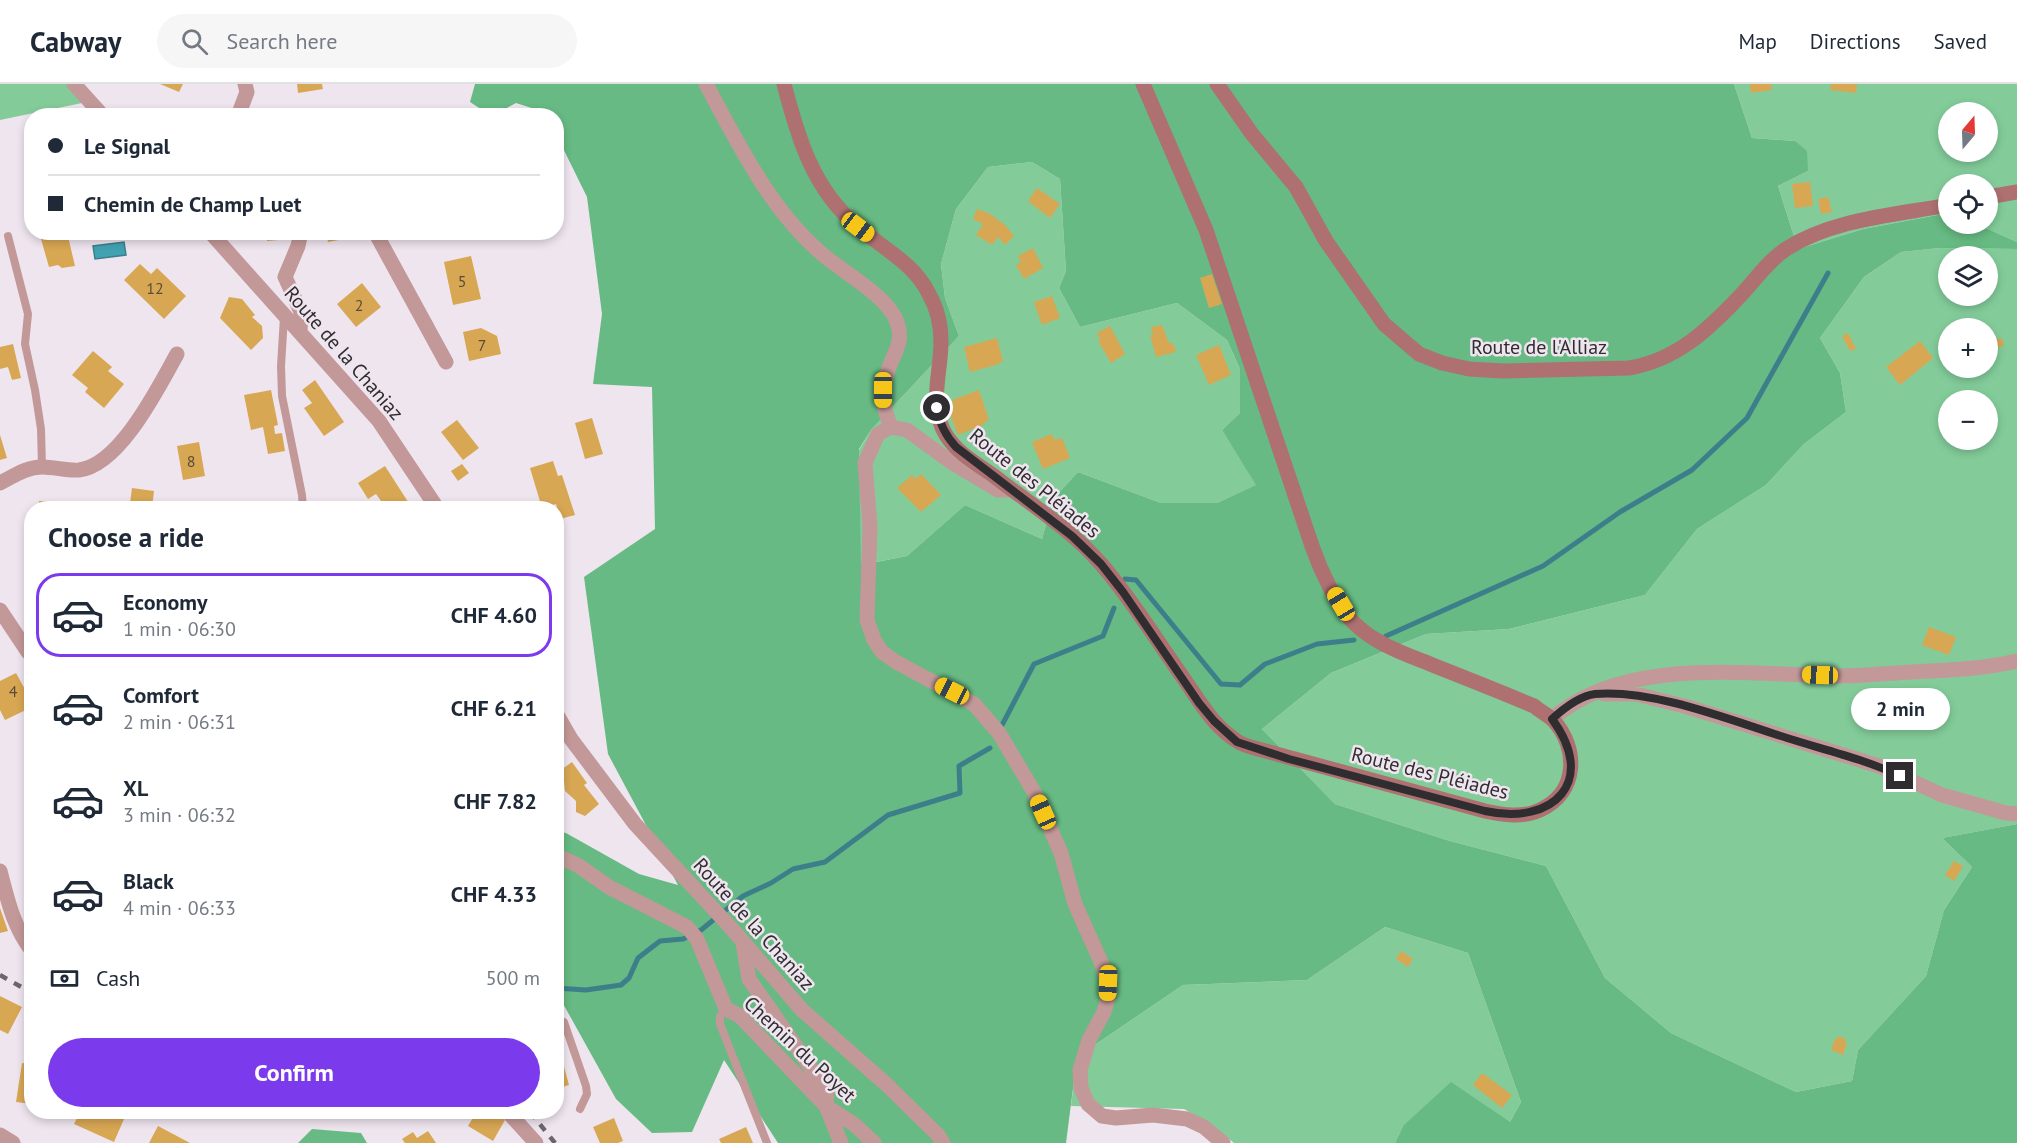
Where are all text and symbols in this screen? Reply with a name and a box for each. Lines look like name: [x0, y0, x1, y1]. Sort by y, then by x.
search box: [157, 14, 577, 68]
text: Cabway: [30, 23, 121, 60]
icon: search: [178, 25, 211, 58]
text: Search here: [226, 27, 337, 55]
text: Map: [1738, 28, 1777, 55]
text: Directions: [1810, 28, 1901, 55]
text: Saved: [1934, 28, 1987, 55]
north arrow: [1938, 102, 1998, 162]
map controls: [1938, 102, 1998, 450]
text: Le Signal: [84, 132, 170, 160]
button: locate: [1938, 174, 1998, 234]
text: Chemin de Champ Luet: [84, 190, 301, 218]
car: [838, 209, 878, 245]
button: layers: [1938, 246, 1998, 306]
house number: 5: [458, 271, 466, 291]
house number: 12: [146, 278, 164, 298]
street label: Route de la Chaniaz: [279, 281, 409, 425]
house number: 2: [355, 295, 363, 315]
button: +: [1938, 318, 1998, 378]
street label: Route de l'Alliaz: [1471, 334, 1607, 360]
house number: 7: [478, 335, 486, 355]
car: [874, 372, 892, 408]
button: −: [1938, 390, 1998, 450]
route start: [923, 394, 950, 421]
street label: Route des Pléiades: [964, 422, 1106, 544]
house number: 8: [187, 451, 195, 471]
text: Choose a ride: [48, 520, 204, 554]
car: [1324, 584, 1358, 624]
icon: car: [51, 588, 105, 642]
text: Economy: [123, 588, 207, 616]
text: CHF 4.60: [451, 601, 537, 629]
text: 1 min · 06:30: [123, 616, 236, 642]
car: [1802, 665, 1838, 685]
car: [932, 675, 972, 707]
house number: 4: [9, 681, 18, 701]
icon: car: [51, 681, 105, 735]
text: Comfort: [123, 681, 199, 709]
callout: 2 min: [1850, 689, 1950, 731]
text: CHF 6.21: [451, 694, 537, 722]
text: 2 min: [1876, 696, 1925, 722]
text: 2 min · 06:31: [123, 709, 236, 735]
street label: Route des Pléiades: [1349, 741, 1511, 805]
route end: [1886, 762, 1913, 789]
icon: car: [51, 774, 105, 828]
text: XL: [123, 774, 148, 802]
text: CHF 7.82: [453, 787, 537, 815]
car: [1027, 792, 1059, 832]
text: 3 min · 06:32: [123, 802, 236, 828]
street label: Route de la Chaniaz: [688, 852, 820, 996]
icon: car: [51, 867, 105, 921]
text: Black: [123, 867, 174, 895]
text: CHF 4.33: [451, 880, 537, 908]
text: 4 min · 06:33: [123, 895, 236, 921]
icon: cash: [48, 962, 81, 995]
text: Cash: [96, 964, 140, 992]
text: 500 m: [486, 965, 540, 991]
car: [1098, 965, 1118, 1001]
street label: Chemin du Poyet: [738, 990, 862, 1108]
button: Confirm: [48, 1038, 540, 1107]

